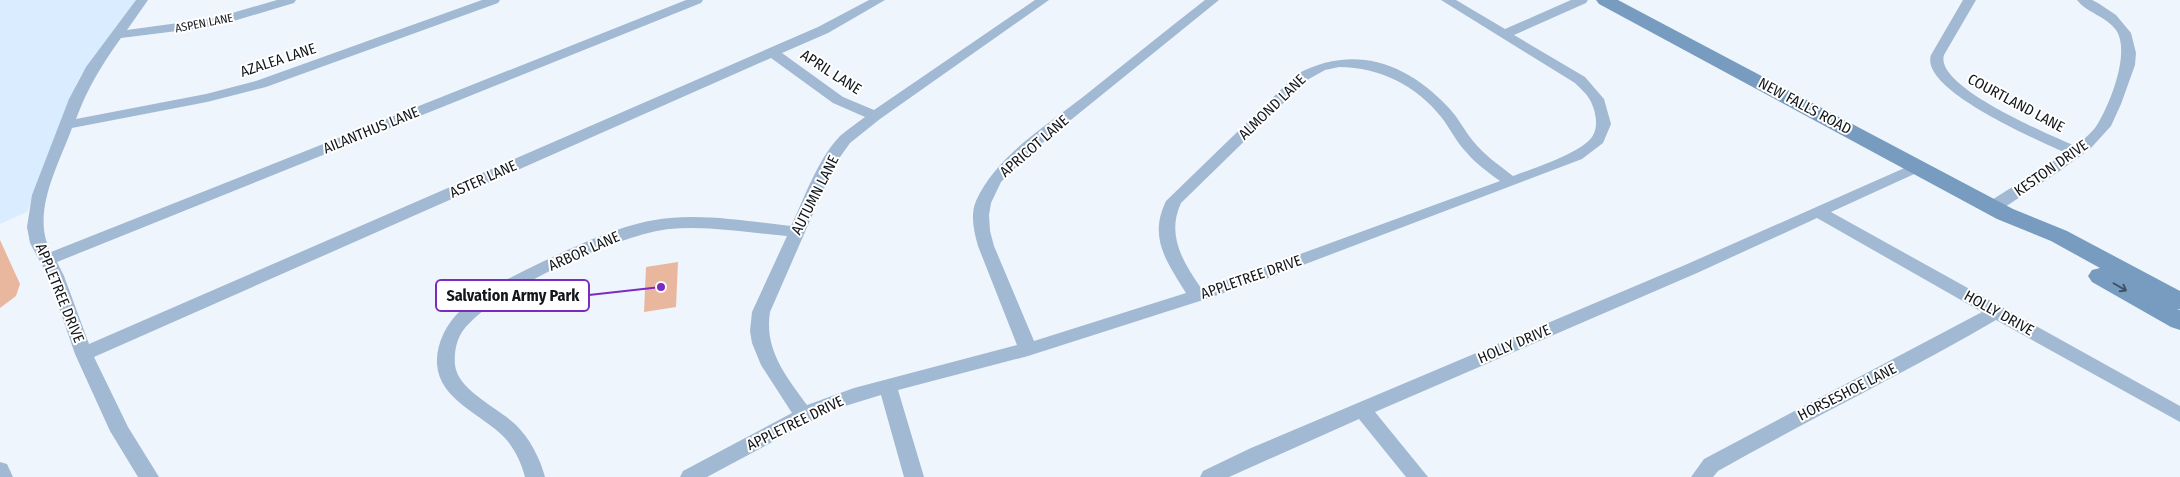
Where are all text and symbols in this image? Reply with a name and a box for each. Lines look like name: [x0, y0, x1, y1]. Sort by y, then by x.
street label: ASPEN LANE: [174, 10, 235, 35]
street label: AZALEA LANE: [238, 39, 318, 81]
street label: APRIL LANE: [797, 46, 865, 98]
street label: COURTLAND LANE: [1965, 70, 2067, 136]
street label: ALMOND LANE: [1235, 71, 1309, 143]
street label: NEW FALLS ROAD: [1755, 74, 1855, 138]
street label: AILANTHUS LANE: [320, 103, 422, 157]
street label: APRICOT LANE: [996, 111, 1072, 181]
street label: KESTON DRIVE: [2011, 136, 2091, 200]
street label: AUTUMN LANE: [787, 152, 843, 238]
street label: ASTER LANE: [447, 156, 519, 202]
street label: ARBOR LANE: [546, 227, 622, 275]
street label: APPLETREE DRIVE: [32, 241, 88, 345]
street label: APPLETREE DRIVE: [1198, 251, 1304, 303]
callout: Salvation Army Park: [436, 280, 589, 311]
one-way arrow: [2112, 282, 2127, 292]
text: Salvation Army Park: [446, 286, 580, 305]
street label: HOLLY DRIVE: [1961, 286, 2037, 340]
street label: HOLLY DRIVE: [1475, 321, 1553, 367]
street label: HORSESHOE LANE: [1795, 359, 1899, 425]
street label: APPLETREE DRIVE: [744, 392, 846, 454]

